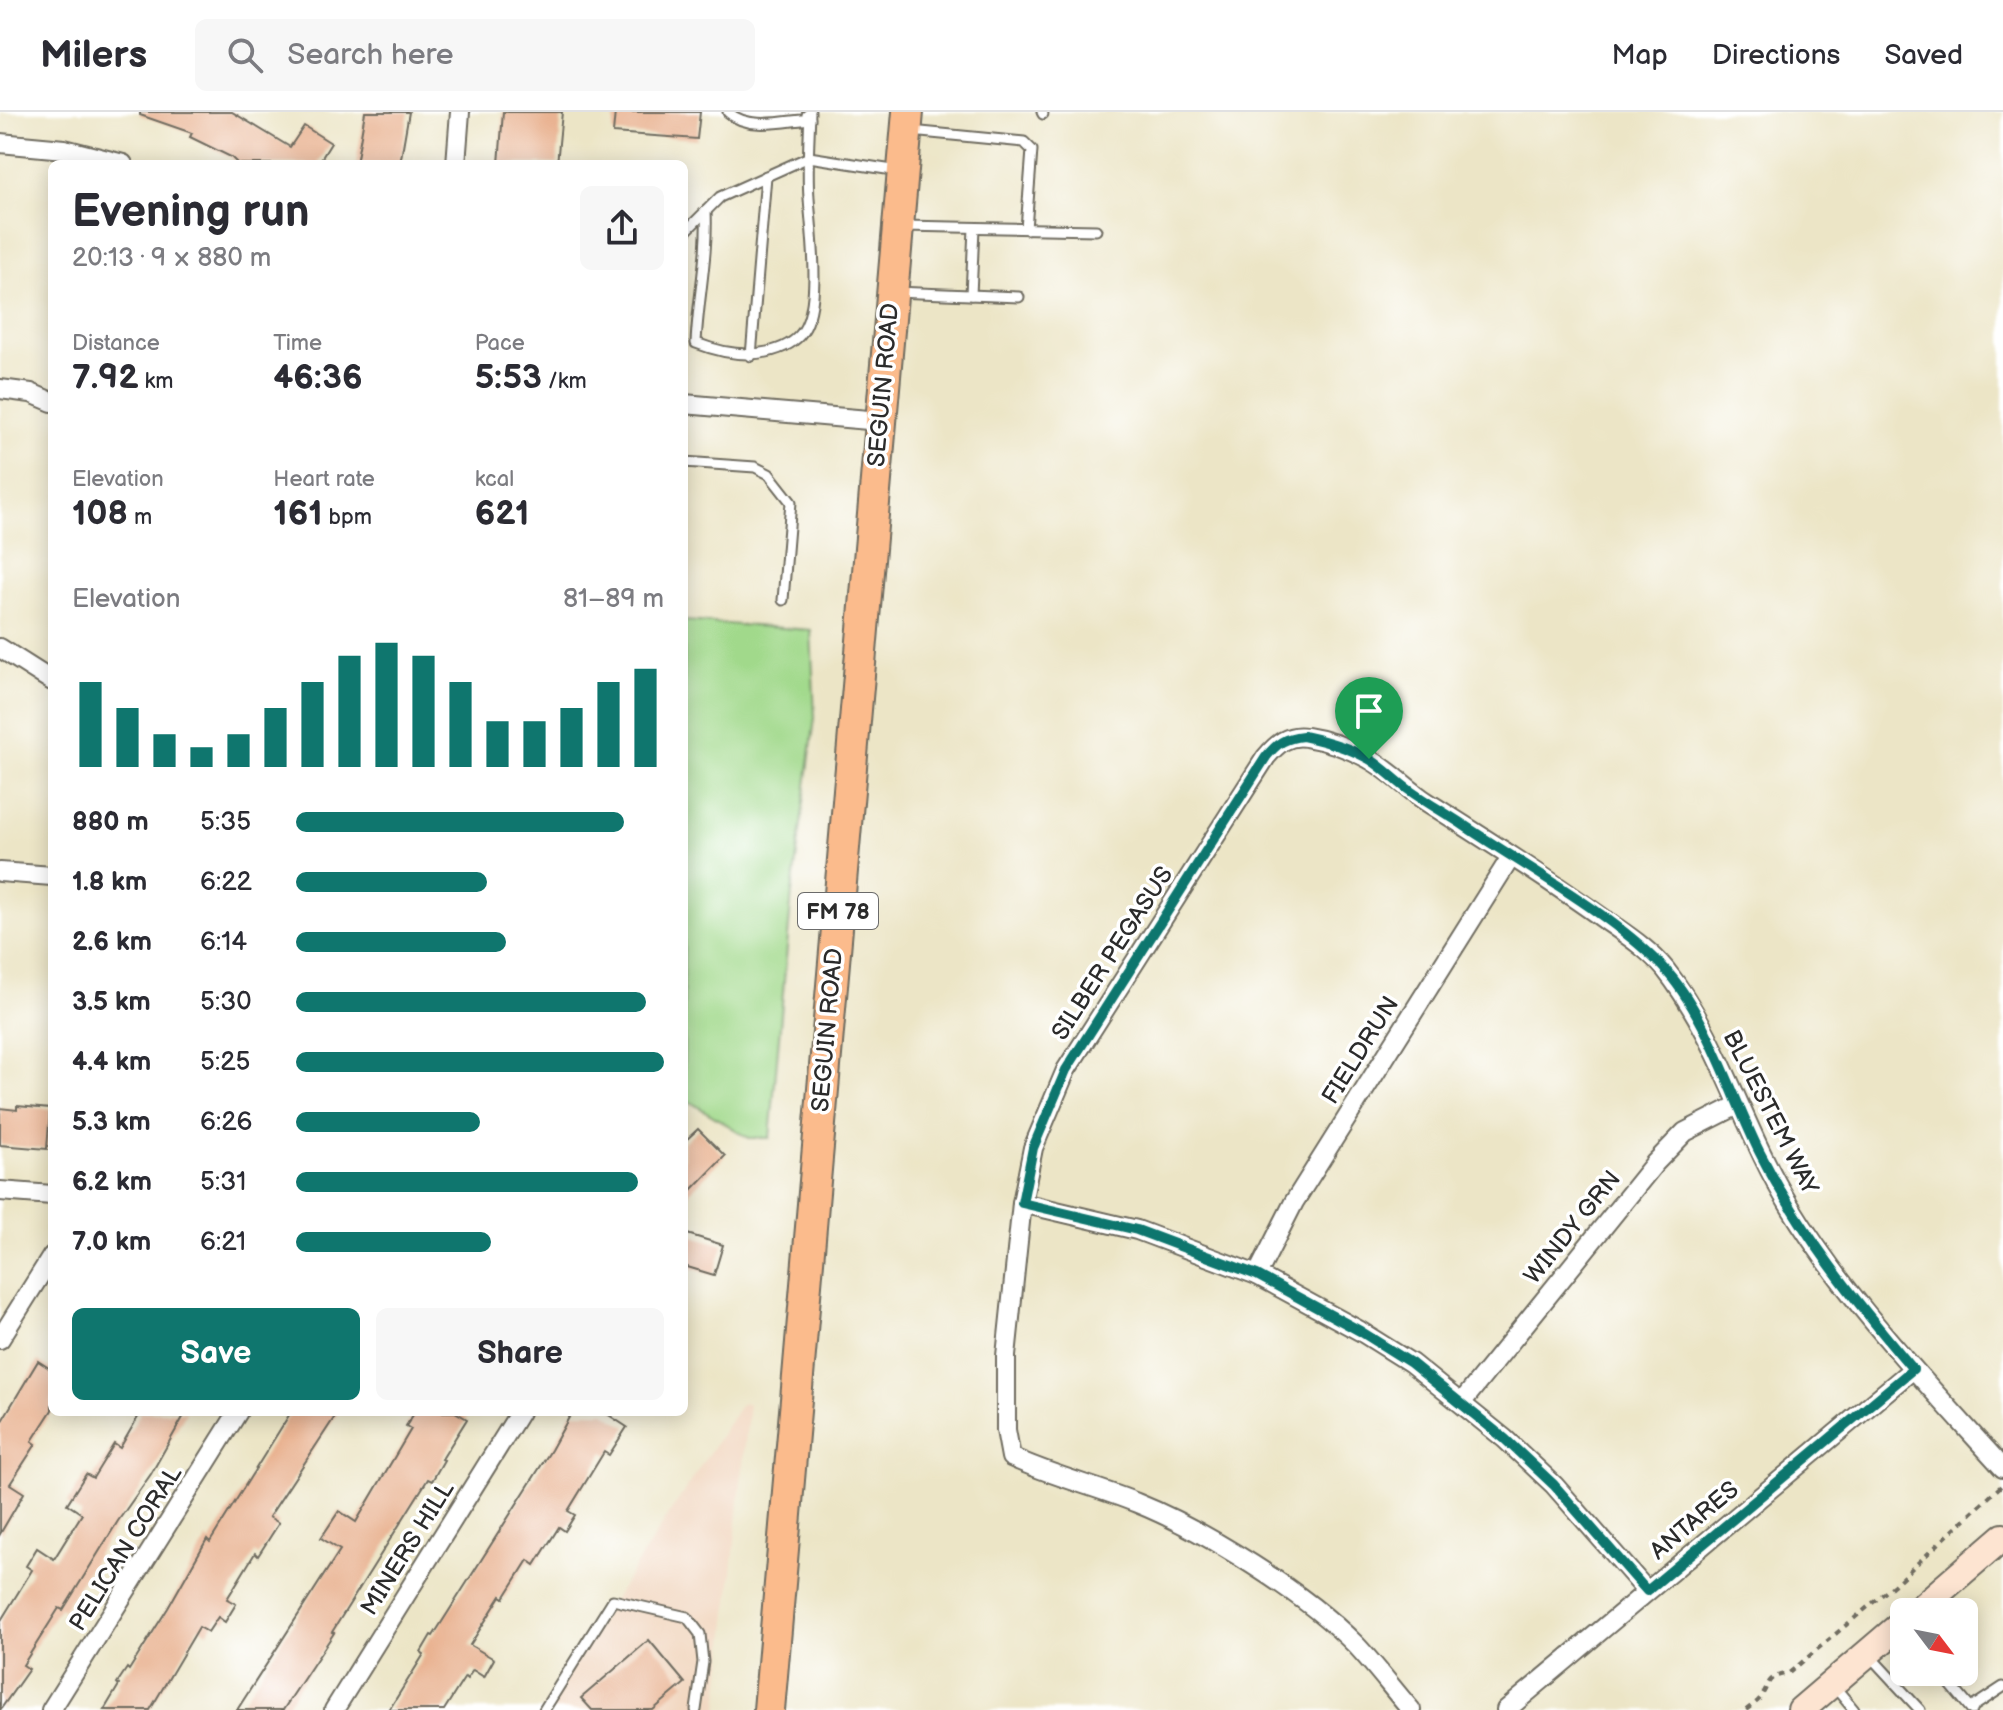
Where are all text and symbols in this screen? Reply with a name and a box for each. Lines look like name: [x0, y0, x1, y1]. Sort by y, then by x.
search box: [195, 19, 755, 91]
text: Milers: [40, 33, 147, 78]
icon: search: [223, 33, 267, 77]
text: Search here: [287, 37, 454, 73]
text: Map: [1611, 39, 1668, 72]
text: Directions: [1712, 39, 1840, 72]
text: Saved: [1884, 39, 1963, 72]
text: Evening run: [72, 186, 309, 239]
button: share: [580, 186, 664, 270]
text: 20:13 · 9 × 880 m: [72, 243, 271, 274]
street label: SEGUIN ROAD: [862, 302, 905, 468]
text: Distance: [72, 330, 160, 357]
text: Time: [273, 330, 322, 357]
text: Pace: [475, 330, 525, 357]
text: 7.92: [72, 357, 139, 398]
text: 46:36: [273, 357, 363, 398]
text: 5:53: [475, 357, 542, 398]
text: km: [139, 368, 173, 395]
text: /km: [542, 368, 587, 395]
text: Elevation: [72, 466, 164, 493]
text: Heart rate: [273, 466, 375, 493]
text: kcal: [475, 466, 514, 493]
text: 108: [72, 493, 128, 534]
text: 161: [273, 493, 323, 534]
text: 621: [475, 493, 529, 534]
text: m: [128, 504, 152, 531]
text: bpm: [323, 504, 372, 531]
text: Elevation: [72, 584, 180, 615]
text: 81–89 m: [563, 584, 664, 615]
pin: [1335, 677, 1403, 759]
icon: arrive: [1347, 689, 1391, 733]
text: 880 m: [72, 807, 149, 838]
text: 5:35: [200, 807, 251, 838]
street label: SILBER PEGASUS: [1046, 861, 1179, 1045]
text: 1.8 km: [72, 867, 147, 898]
text: 6:22: [200, 867, 252, 898]
road number: FM 78: [798, 893, 878, 929]
text: 2.6 km: [72, 927, 152, 958]
text: 6:14: [200, 927, 247, 958]
street label: SEGUIN ROAD: [806, 947, 849, 1113]
text: 3.5 km: [72, 987, 151, 1018]
text: 5:30: [200, 987, 251, 1018]
street label: FIELDRUN: [1316, 991, 1405, 1109]
street label: BLUESTEM WAY: [1717, 1025, 1825, 1200]
text: 4.4 km: [72, 1047, 151, 1078]
text: 5:25: [200, 1047, 250, 1078]
text: 5.3 km: [72, 1107, 151, 1138]
text: 6:26: [200, 1107, 252, 1138]
street label: WINDY GRN: [1518, 1165, 1627, 1290]
text: 6.2 km: [72, 1167, 152, 1198]
text: 5:31: [200, 1167, 246, 1198]
text: 7.0 km: [72, 1227, 151, 1258]
text: 6:21: [200, 1227, 246, 1258]
button: Save: [72, 1308, 360, 1400]
button: Share: [376, 1308, 664, 1400]
street label: PELICAN CORAL: [63, 1460, 188, 1636]
street label: ANTARES: [1644, 1475, 1745, 1566]
street label: MINERS HILL: [355, 1476, 460, 1621]
north arrow: [1890, 1598, 1978, 1686]
map controls: [1890, 1598, 1978, 1686]

